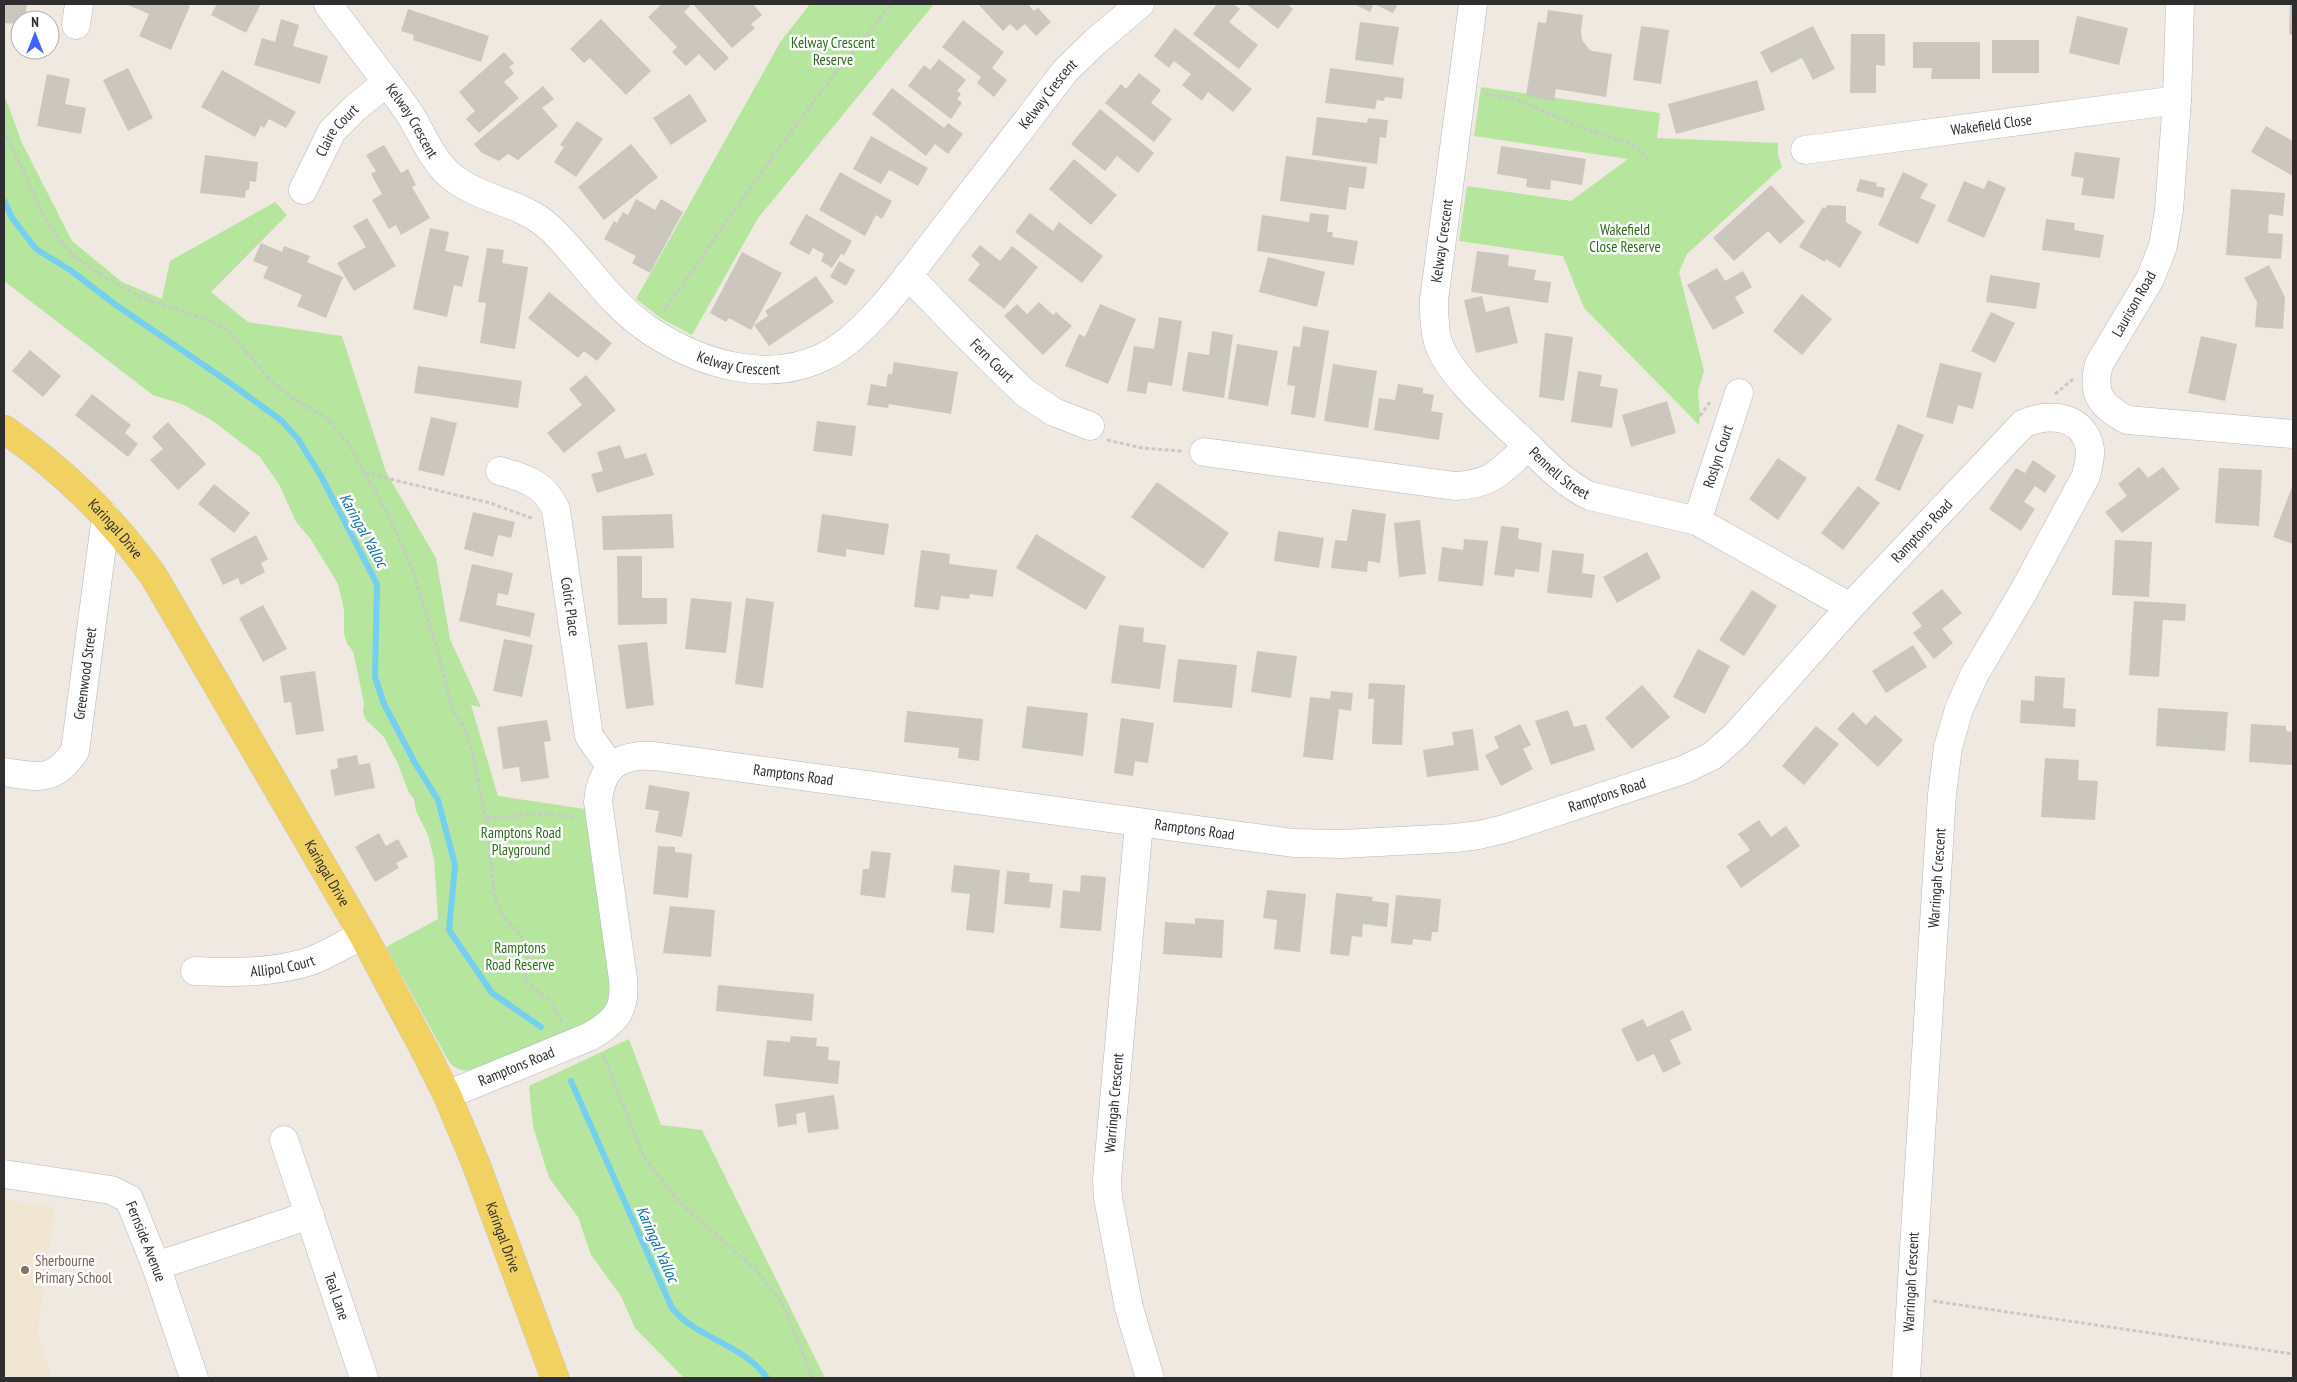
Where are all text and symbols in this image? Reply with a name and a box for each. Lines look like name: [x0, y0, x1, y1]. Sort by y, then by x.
north arrow: [10, 10, 60, 60]
text: N: [31, 13, 39, 31]
park label: Kelway Crescent Reserve: [791, 33, 875, 69]
street label: Kelway Crescent: [1014, 55, 1081, 133]
street label: Kelway Crescent: [382, 80, 442, 161]
street label: Claire Court: [311, 100, 362, 160]
street label: Wakefield Close: [1950, 110, 2033, 139]
street label: Kelway Crescent: [1426, 198, 1457, 284]
park label: Wakefield Close Reserve: [1589, 220, 1661, 256]
street label: Laurison Road: [2107, 267, 2160, 340]
street label: Fern Court: [966, 334, 1018, 386]
street label: Kelway Crescent: [694, 346, 780, 379]
street label: Roslyn Court: [1699, 422, 1737, 490]
street label: Pennell Street: [1525, 443, 1593, 503]
water label: Karingal Yalloc: [335, 489, 394, 573]
street label: Karingal Drive: [84, 494, 147, 562]
street label: Ramptons Road: [1887, 495, 1956, 566]
street label: Colric Place: [557, 576, 584, 638]
street label: Greenwood Street: [69, 626, 100, 721]
street label: Ramptons Road: [752, 760, 834, 789]
street label: Ramptons Road: [1566, 773, 1648, 816]
street label: Ramptons Road: [1153, 814, 1236, 844]
park label: Ramptons Road Playground: [481, 823, 561, 859]
street label: Warringah Crescent: [1924, 827, 1949, 928]
street label: Karingal Drive: [301, 837, 354, 910]
park label: Ramptons Road Reserve: [486, 938, 554, 974]
street label: Allipol Court: [250, 950, 318, 980]
street label: Ramptons Road: [475, 1042, 557, 1090]
street label: Warringah Crescent: [1100, 1052, 1127, 1154]
street label: Fernside Avenue: [122, 1198, 171, 1284]
street label: Karingal Drive: [482, 1199, 525, 1275]
water label: Karingal Yalloc: [632, 1203, 685, 1287]
street label: Warringah Crescent: [1898, 1232, 1923, 1332]
place label: Sherbourne Primary School: [35, 1251, 112, 1287]
marker: Sherbourne Primary School: [19, 1264, 31, 1276]
street label: Teal Lane: [320, 1270, 354, 1322]

